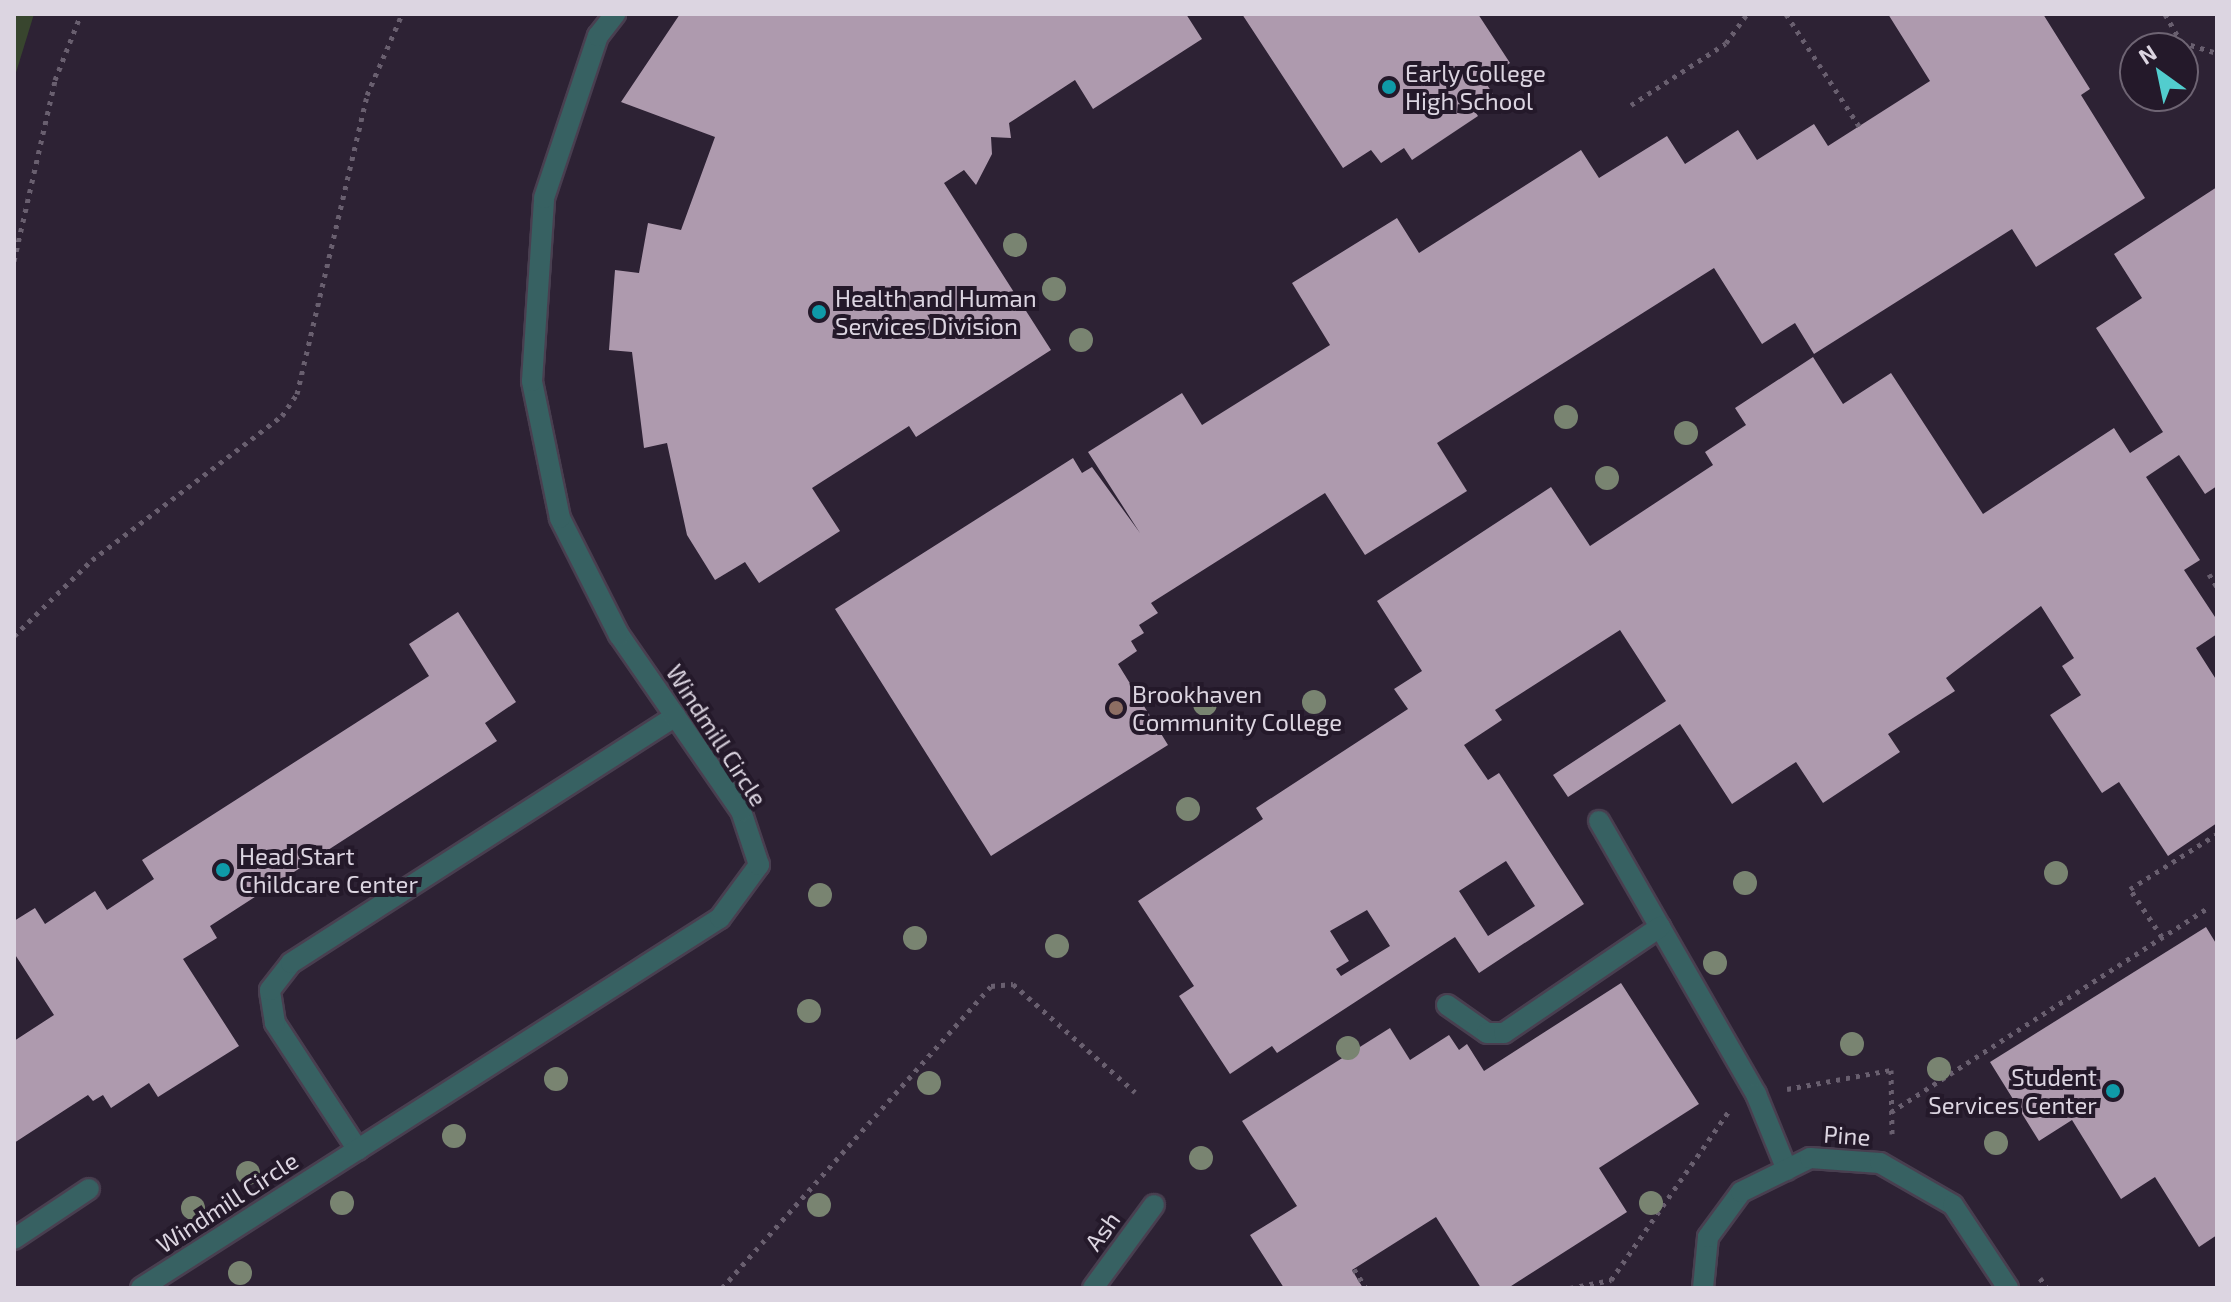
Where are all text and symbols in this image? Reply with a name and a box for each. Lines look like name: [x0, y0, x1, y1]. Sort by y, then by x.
north arrow: [2119, 32, 2199, 112]
text: N: [2133, 38, 2161, 69]
place label: Early College High School: [1405, 59, 1547, 115]
marker: Early College High School: [1380, 78, 1398, 96]
place label: Health and Human Services Division: [835, 284, 1037, 340]
marker: Health and Human Services Division: [810, 303, 828, 321]
street label: Windmill Circle: [660, 659, 774, 811]
place label: Brookhaven Community College: [1132, 680, 1343, 736]
marker: Brookhaven Community College: [1107, 699, 1125, 717]
place label: Head Start Childcare Center: [239, 842, 418, 898]
marker: Head Start Childcare Center: [214, 861, 232, 879]
place label: Student Services Center: [1928, 1063, 2097, 1119]
marker: Student Services Center: [2104, 1082, 2122, 1100]
street label: Pine: [1823, 1119, 1871, 1151]
street label: Windmill Circle: [151, 1145, 303, 1259]
street label: Ash: [1078, 1206, 1126, 1256]

